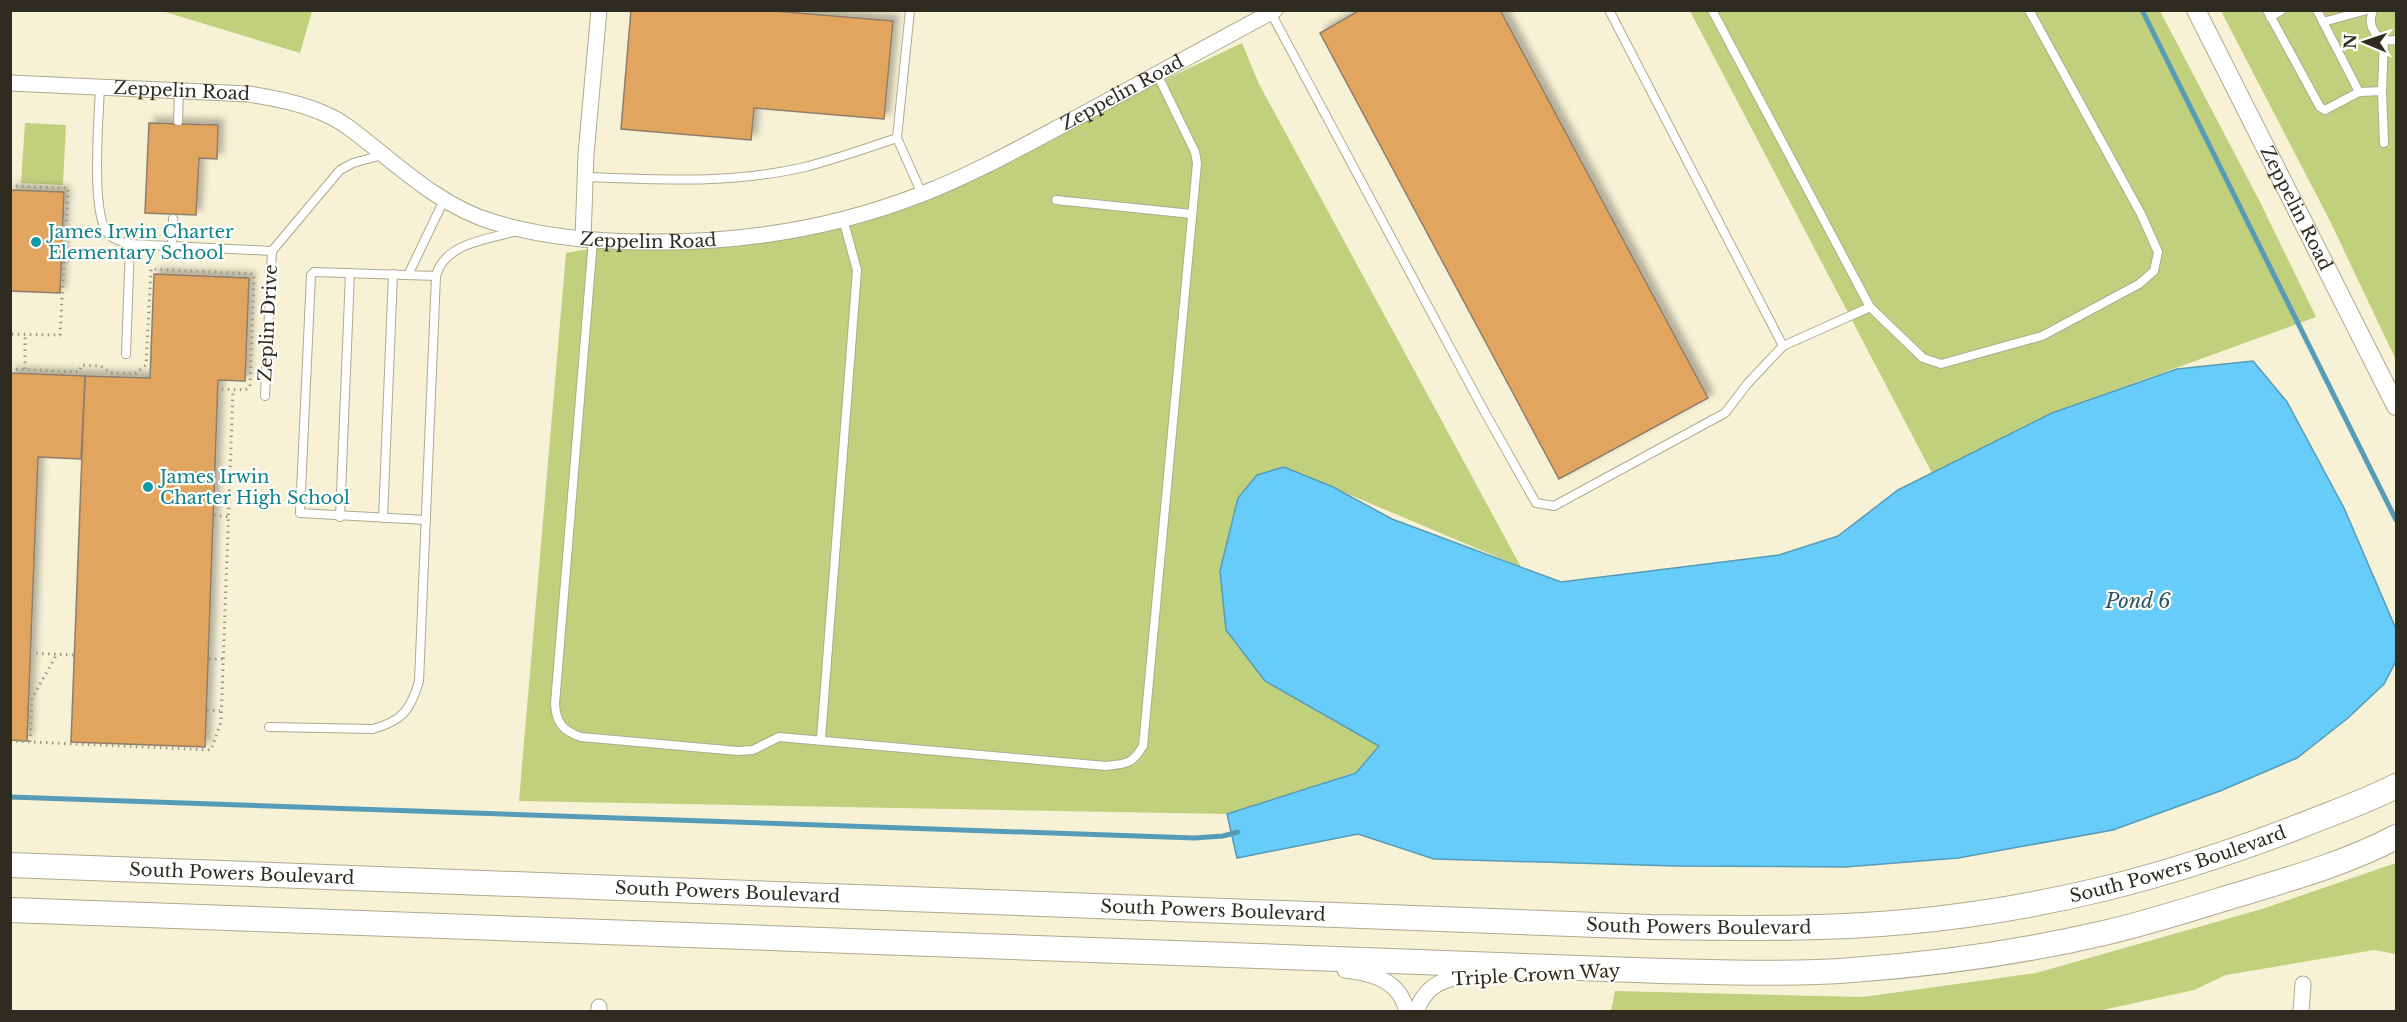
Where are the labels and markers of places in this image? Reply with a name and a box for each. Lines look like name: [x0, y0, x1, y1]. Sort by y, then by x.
place label: James Irwin Charter Elementary School: [46, 221, 234, 264]
marker: James Irwin Charter Elementary School: [29, 235, 43, 249]
place label: James Irwin Charter High School: [158, 466, 350, 509]
marker: James Irwin Charter High School: [141, 480, 155, 494]

